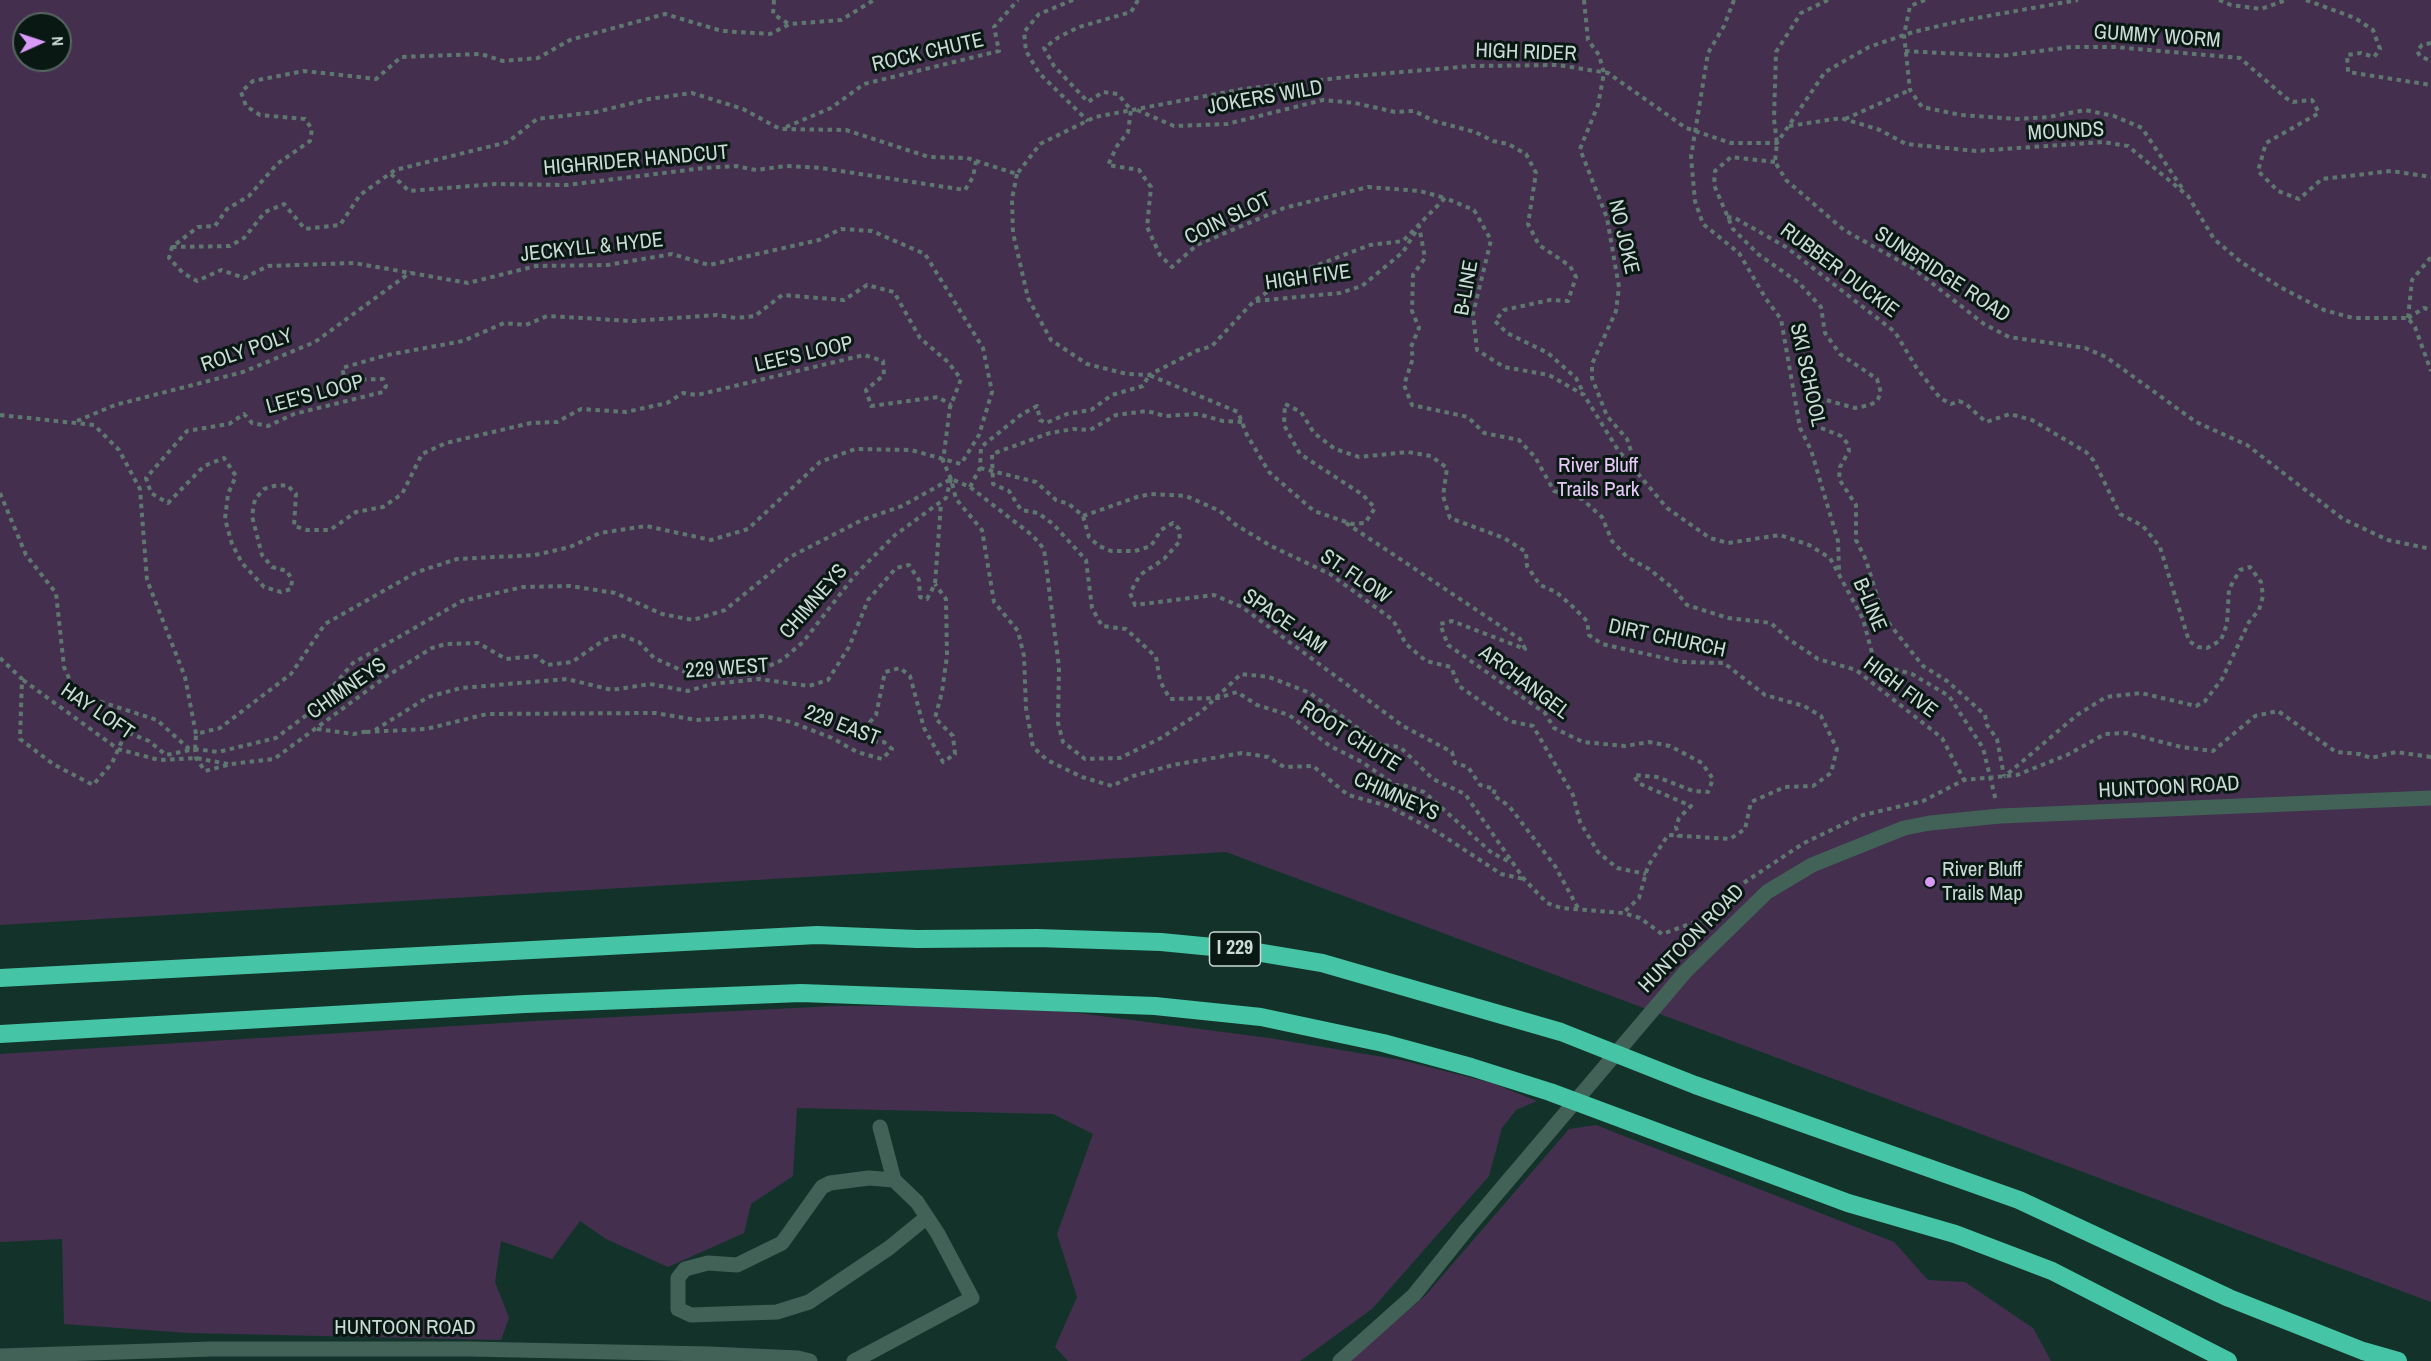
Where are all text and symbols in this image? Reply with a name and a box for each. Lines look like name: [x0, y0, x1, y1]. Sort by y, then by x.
north arrow: [12, 12, 72, 72]
street label: GUMMY WORM: [2093, 20, 2221, 54]
street label: ROCK CHUTE: [870, 28, 986, 78]
text: N: [47, 36, 69, 46]
street label: HIGH RIDER: [1475, 39, 1577, 67]
street label: JOKERS WILD: [1205, 75, 1325, 121]
street label: MOUNDS: [2027, 117, 2105, 147]
street label: HIGHRIDER HANDCUT: [542, 140, 730, 182]
street label: COIN SLOT: [1181, 187, 1275, 251]
street label: NO JOKE: [1602, 197, 1644, 277]
street label: RUBBER DUCKIE: [1775, 218, 1903, 324]
street label: SUNBRIDGE ROAD: [1869, 222, 2015, 328]
street label: JECKYLL & HYDE: [519, 228, 665, 268]
street label: B-LINE: [1450, 258, 1484, 318]
street label: HIGH FIVE: [1264, 260, 1352, 296]
street label: SKI SCHOOL: [1784, 321, 1830, 429]
street label: ROLY POLY: [198, 324, 296, 378]
street label: LEE'S LOOP: [752, 331, 856, 379]
street label: LEE'S LOOP: [263, 370, 367, 420]
park label: River Bluff Trails Park: [1557, 453, 1639, 503]
street label: ST. FLOW: [1315, 544, 1395, 610]
street label: CHIMNEYS: [775, 559, 853, 645]
street label: B-LINE: [1847, 575, 1891, 635]
street label: SPACE JAM: [1237, 584, 1331, 660]
street label: DIRT CHURCH: [1606, 614, 1728, 664]
street label: ARCHANGEL: [1474, 641, 1574, 725]
street label: HIGH FIVE: [1858, 652, 1942, 724]
street label: CHIMNEYS: [303, 653, 391, 725]
street label: 229 WEST: [685, 654, 769, 684]
street label: HAY LOFT: [56, 678, 138, 746]
street label: ROOT CHUTE: [1295, 696, 1405, 778]
street label: 229 EAST: [801, 700, 883, 752]
street label: CHIMNEYS: [1349, 767, 1443, 827]
street label: HUNTOON ROAD: [2098, 772, 2240, 804]
place label: River Bluff Trails Map: [1942, 857, 2023, 907]
marker: River Bluff Trails Map: [1923, 875, 1937, 889]
street label: HUNTOON ROAD: [1634, 879, 1750, 999]
road number: I 229: [1210, 932, 1260, 966]
street label: HUNTOON ROAD: [334, 1315, 476, 1341]

